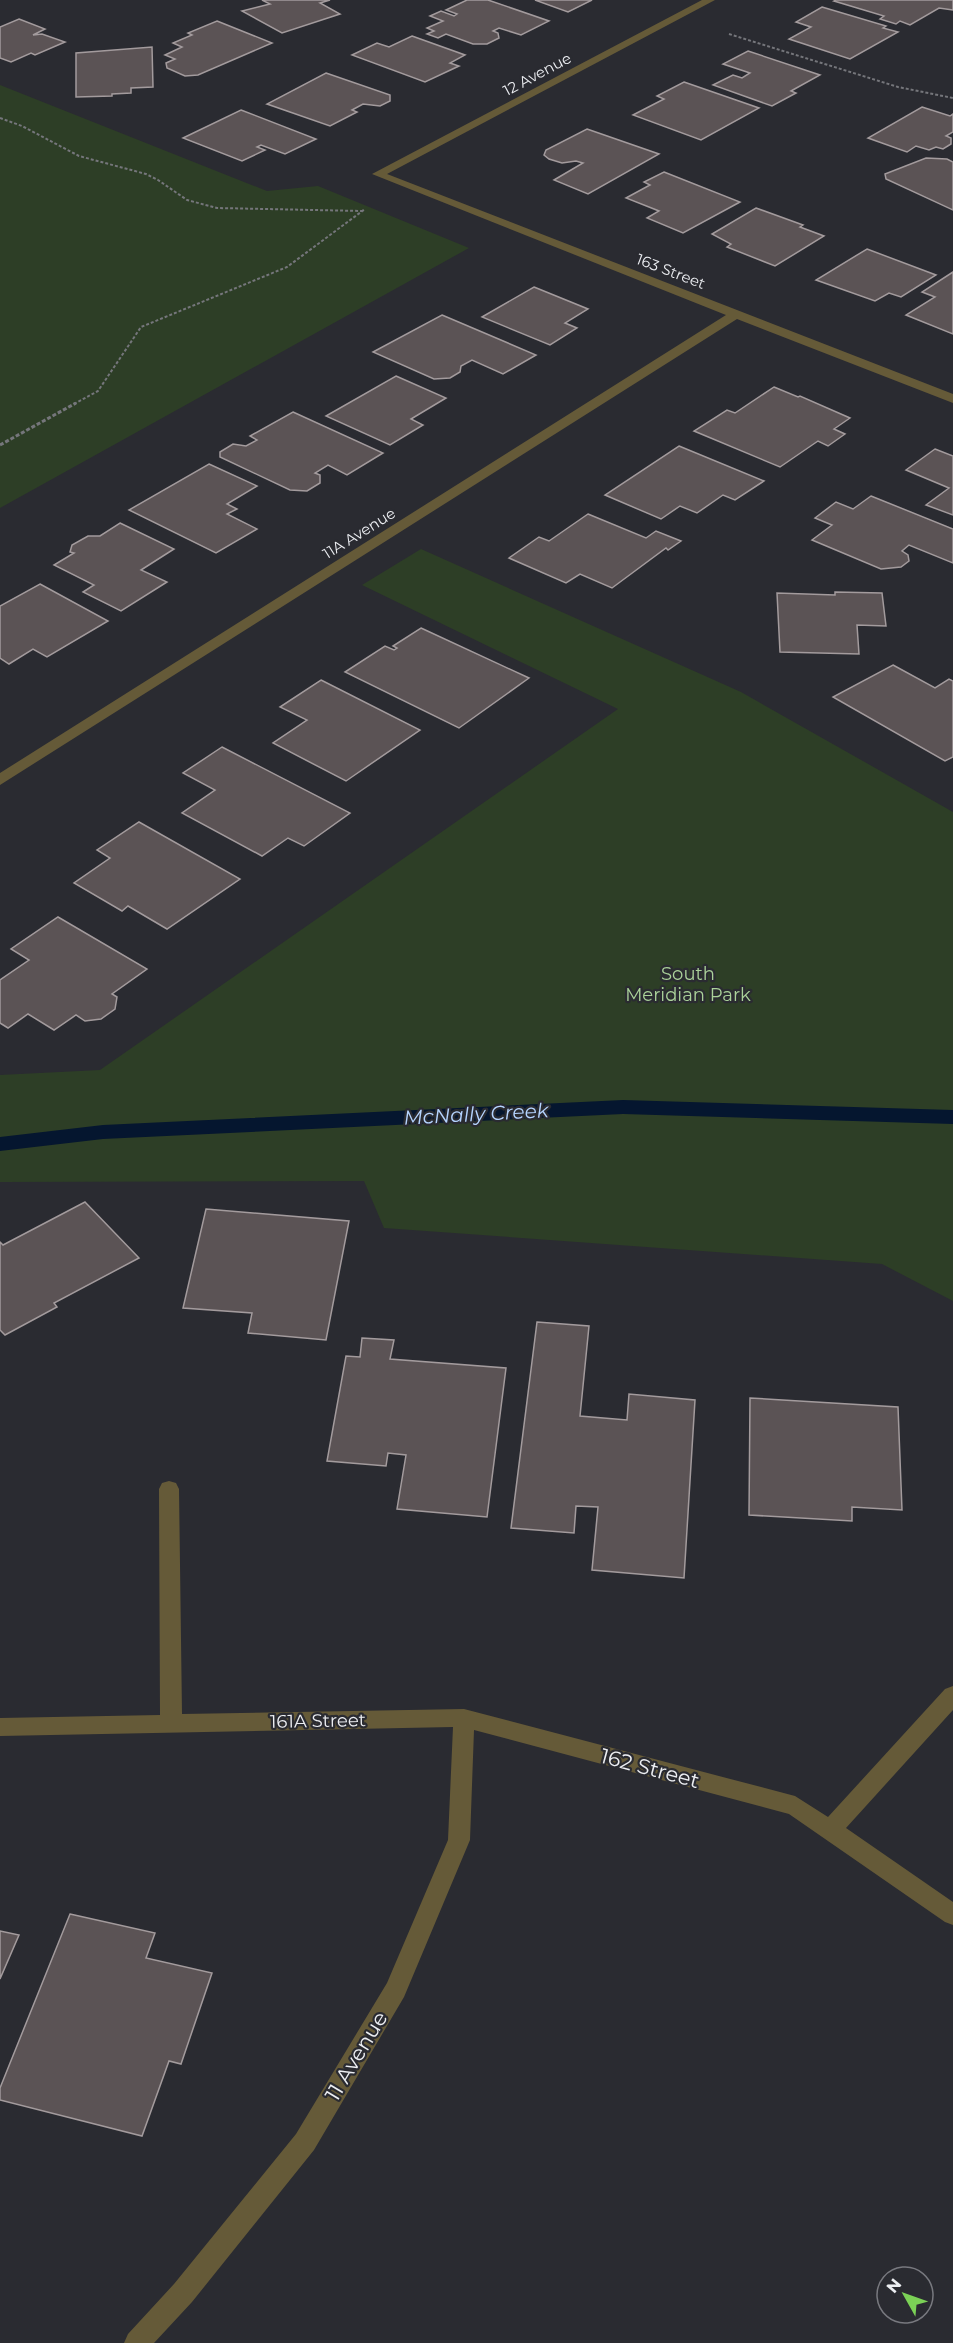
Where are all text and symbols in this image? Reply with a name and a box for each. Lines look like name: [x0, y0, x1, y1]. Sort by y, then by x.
street label: 12 Avenue: [500, 48, 574, 100]
street label: 163 Street: [634, 249, 708, 293]
street label: 11A Avenue: [319, 503, 399, 563]
park label: South Meridian Park: [625, 963, 751, 1006]
water label: McNally Creek: [403, 1098, 550, 1130]
street label: 161A Street: [270, 1709, 366, 1733]
street label: 162 Street: [598, 1743, 702, 1793]
street label: 11 Avenue: [320, 2007, 392, 2105]
north arrow: [875, 2265, 935, 2325]
text: N: [882, 2275, 905, 2297]

